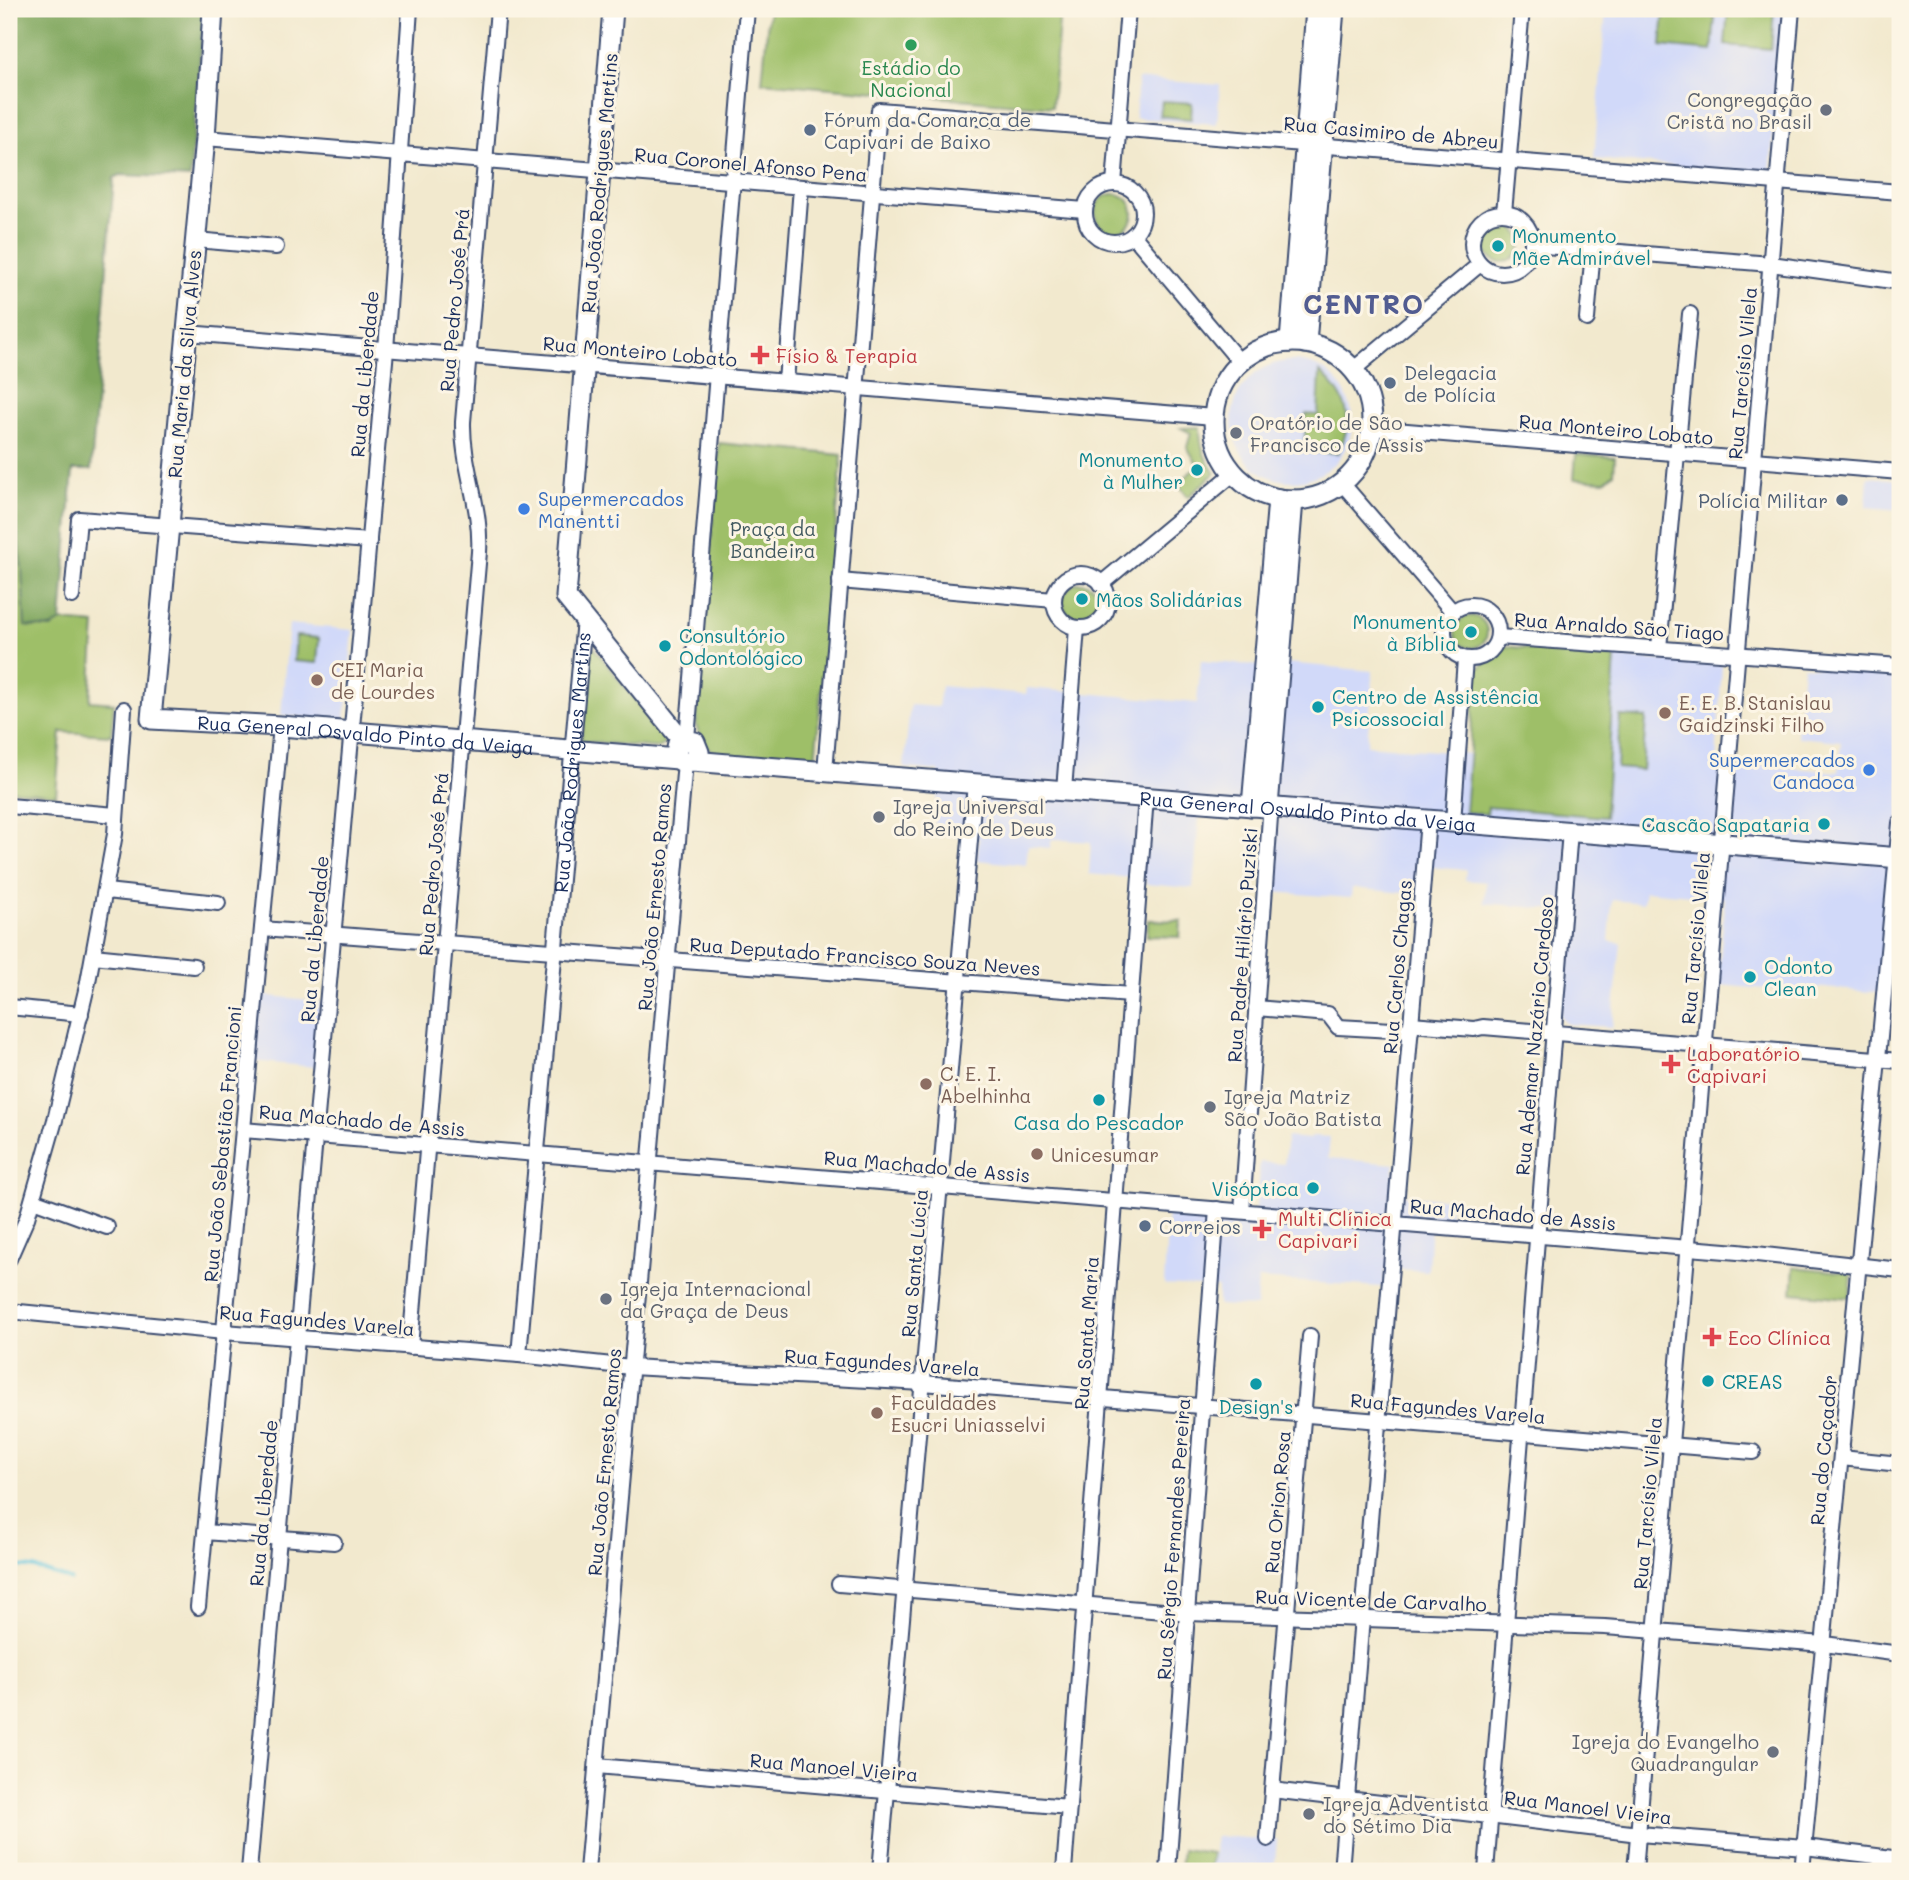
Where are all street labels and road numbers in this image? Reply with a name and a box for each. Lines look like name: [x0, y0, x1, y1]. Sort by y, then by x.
street label: Rua João Rodrigues Martins: [575, 52, 623, 314]
street label: Rua Casimiro de Abreu: [1283, 110, 1499, 154]
street label: Rua Coronel Afonso Pena: [633, 141, 869, 187]
street label: Rua Pedro José Prá: [434, 207, 474, 393]
street label: Rua Maria da Silva Alves: [162, 249, 206, 479]
street label: Rua Tarcísio Vilela: [1722, 286, 1762, 460]
street label: Rua da Liberdade: [344, 290, 384, 458]
street label: Rua Monteiro Lobato: [542, 330, 738, 372]
street label: Rua Monteiro Lobato: [1518, 408, 1714, 450]
street label: Rua Arnaldo São Tiago: [1513, 606, 1725, 646]
street label: Rua João Rodrigues Martins: [547, 631, 595, 894]
street label: Rua General Osvaldo Pinto da Veiga: [197, 709, 535, 759]
street label: Rua Pedro José Prá: [413, 771, 453, 957]
street label: Rua João Ernesto Ramos: [632, 782, 676, 1012]
street label: Rua General Osvaldo Pinto da Veiga: [1139, 784, 1477, 836]
street label: Rua Padre Hilário Puziski: [1221, 827, 1263, 1063]
street label: Rua Tarcísio Vilela: [1675, 851, 1715, 1025]
street label: Rua da Liberdade: [294, 855, 334, 1023]
street label: Rua Carlos Chagas: [1377, 879, 1417, 1055]
street label: Rua Ademar Nazário Cardoso: [1509, 896, 1559, 1176]
street label: Rua Deputado Francisco Souza Neves: [689, 931, 1041, 981]
street label: Rua João Sebastião Francioni: [197, 1005, 247, 1283]
street label: Rua Machado de Assis: [258, 1099, 466, 1141]
street label: Rua Machado de Assis: [823, 1145, 1031, 1187]
street label: Rua Santa Lúcia: [895, 1188, 933, 1338]
street label: Rua Machado de Assis: [1409, 1193, 1617, 1235]
street label: Rua Santa Maria: [1068, 1255, 1104, 1411]
street label: Rua Fagundes Varela: [218, 1299, 416, 1341]
street label: Rua Fagundes Varela: [783, 1343, 981, 1381]
street label: Rua João Ernesto Ramos: [582, 1347, 626, 1577]
street label: Rua do Caçador: [1804, 1374, 1842, 1526]
street label: Rua Fagundes Varela: [1349, 1387, 1547, 1429]
street label: Rua Sérgio Fernandes Pereira: [1151, 1397, 1195, 1681]
street label: Rua Tarcísio Vilela: [1627, 1416, 1667, 1590]
street label: Rua da Liberdade: [243, 1419, 283, 1587]
street label: Rua Orion Rosa: [1258, 1430, 1296, 1574]
street label: Rua Vicente de Carvalho: [1255, 1583, 1487, 1617]
street label: Rua Manoel Vieira: [749, 1747, 919, 1787]
street label: Rua Manoel Vieira: [1503, 1784, 1673, 1830]

